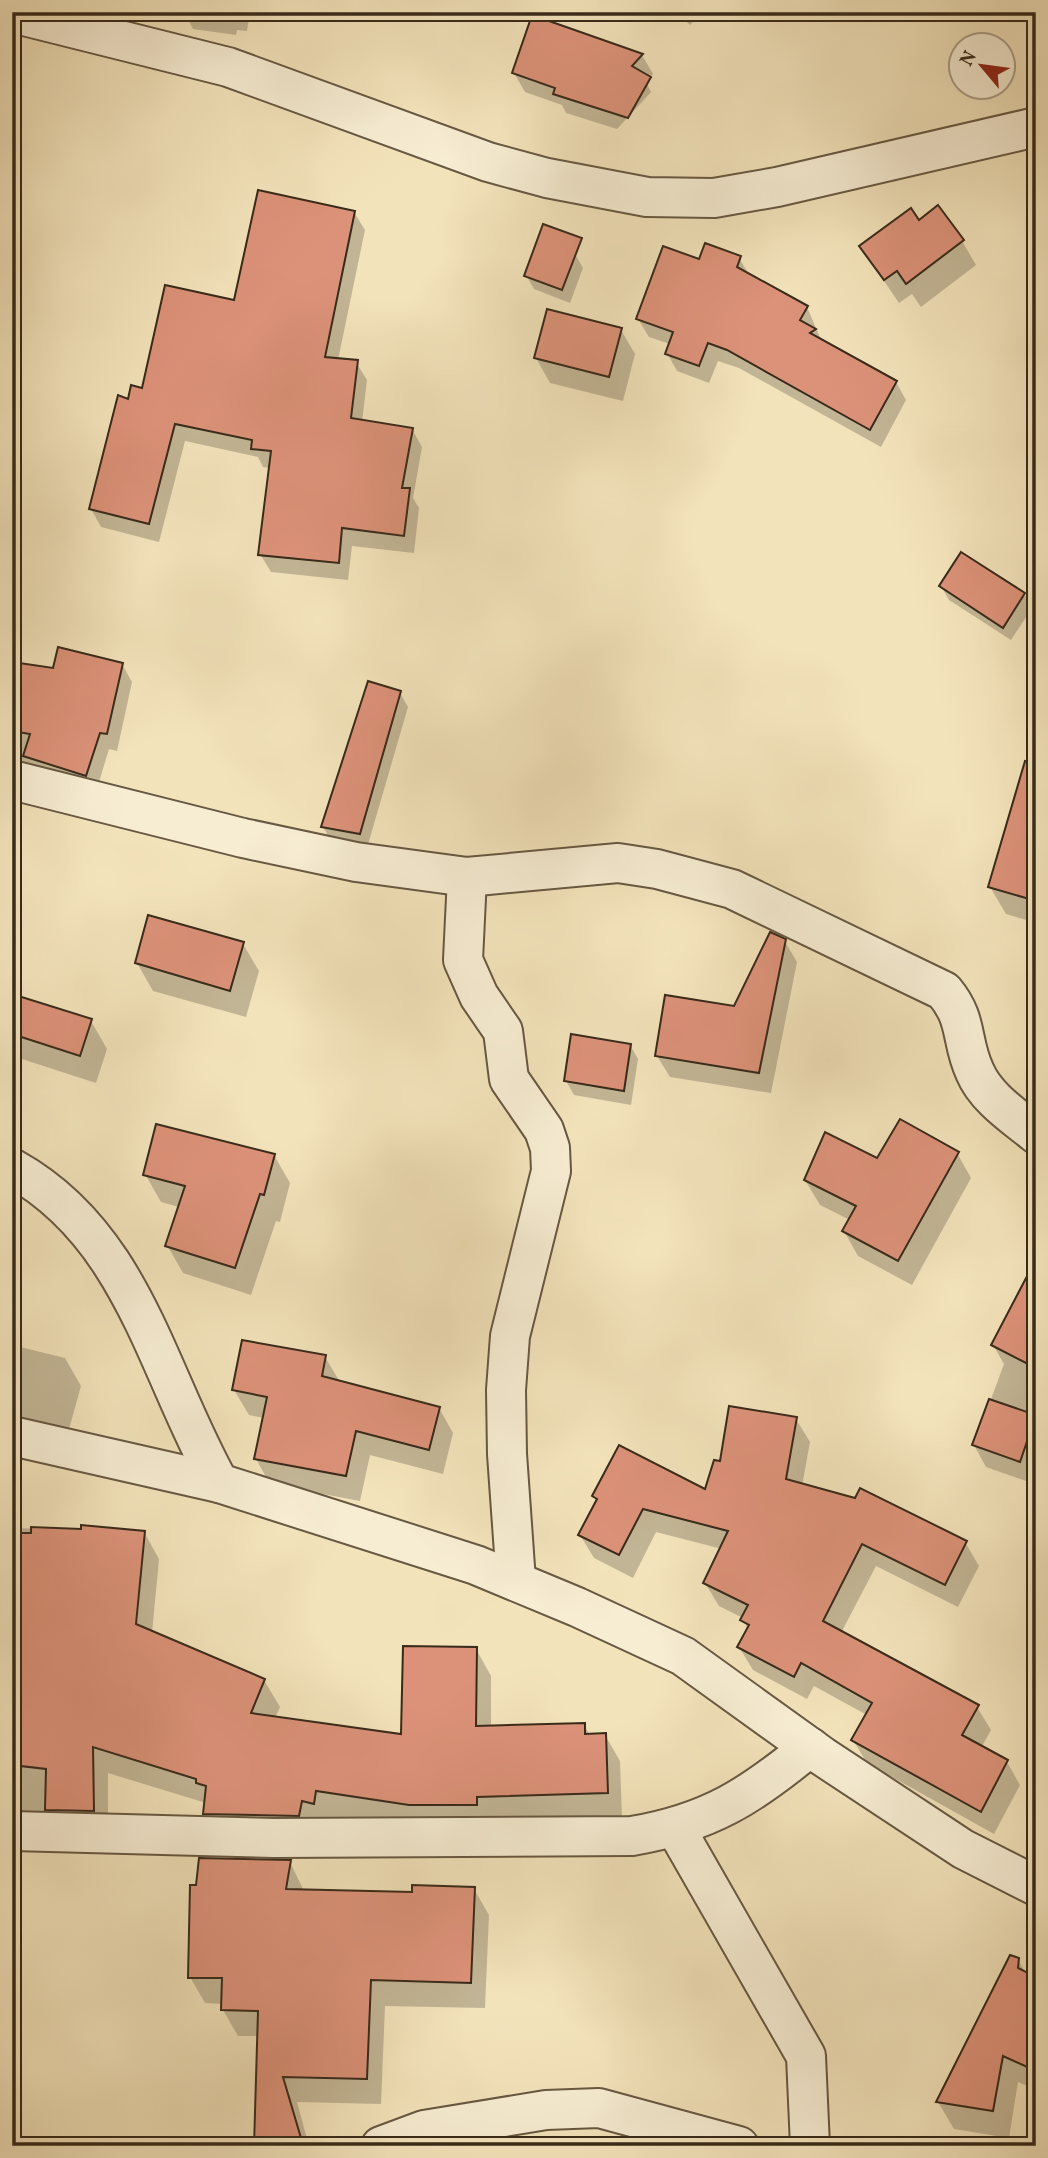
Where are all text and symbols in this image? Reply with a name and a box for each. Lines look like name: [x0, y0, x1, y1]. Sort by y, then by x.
north arrow: [946, 32, 1016, 102]
text: N: [954, 46, 984, 71]

